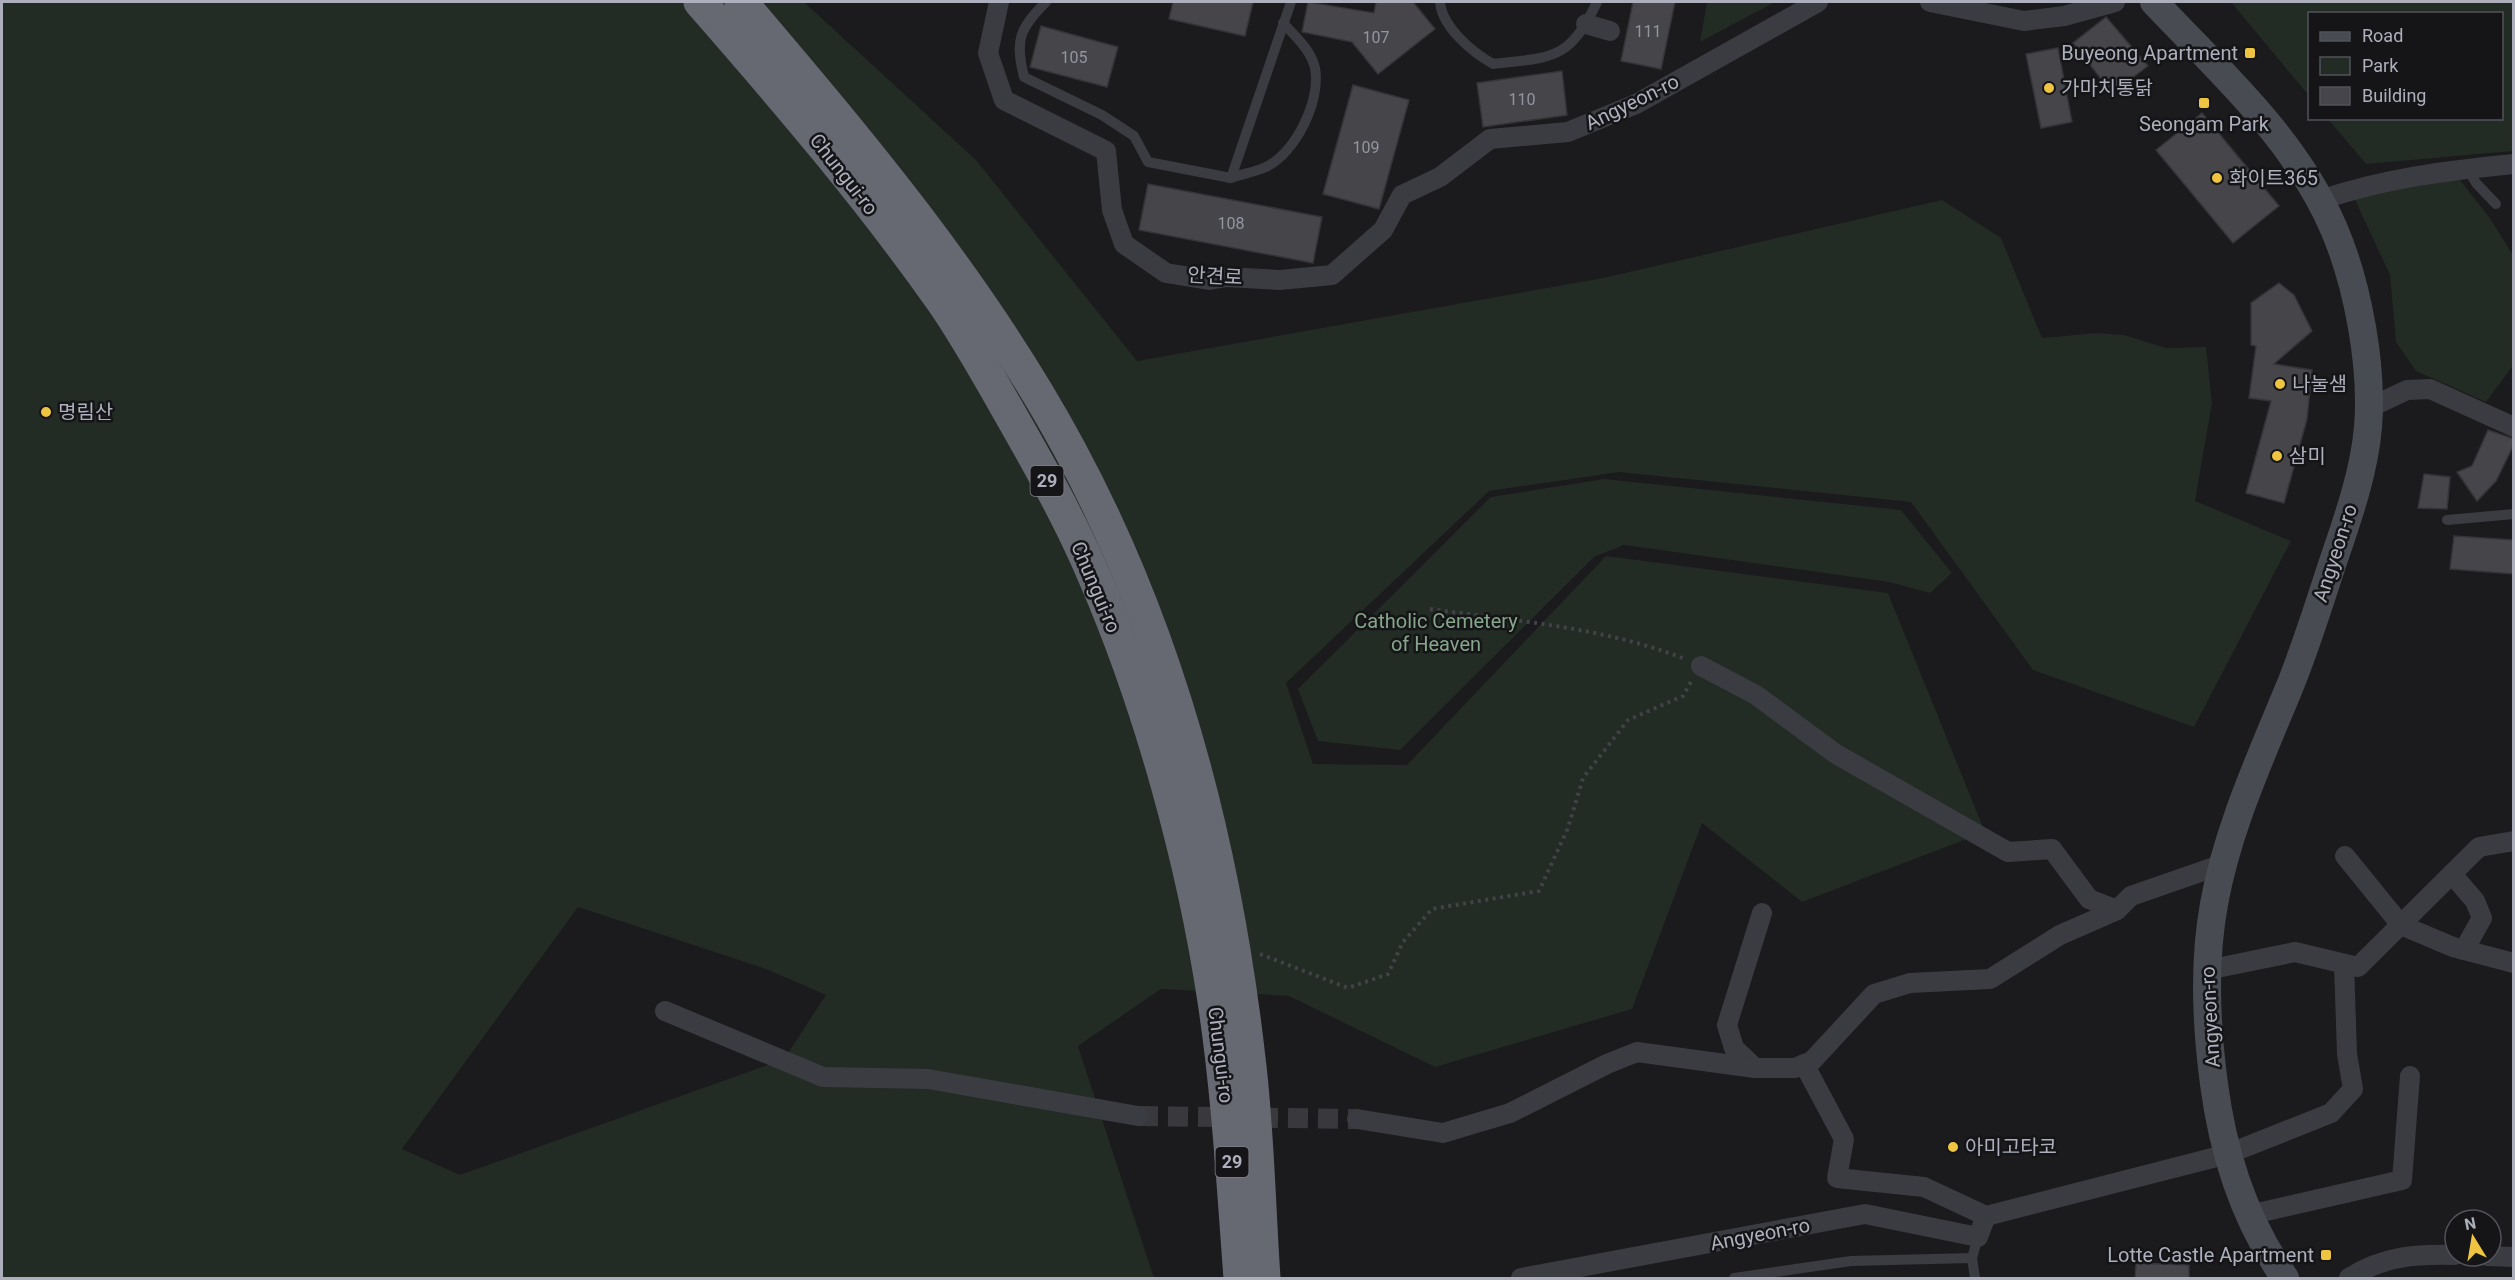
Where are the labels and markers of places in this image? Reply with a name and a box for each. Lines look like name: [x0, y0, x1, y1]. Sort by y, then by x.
place label: Buyeong Apartment: [2061, 41, 2238, 65]
marker: Buyeong Apartment: [2243, 46, 2257, 60]
place label: 가마치통닭: [2061, 76, 2153, 100]
marker: 가마치통닭: [2042, 81, 2056, 95]
marker: Seongam Park: [2197, 96, 2211, 110]
place label: Seongam Park: [2139, 112, 2270, 136]
place label: 화이트365: [2229, 166, 2318, 190]
marker: 화이트365: [2210, 171, 2224, 185]
place label: 나눌샘: [2292, 372, 2347, 396]
marker: 나눌샘: [2273, 377, 2287, 391]
place label: 명림산: [58, 400, 113, 424]
marker: 명림산: [39, 405, 53, 419]
place label: 삼미: [2289, 444, 2326, 468]
marker: 삼미: [2270, 449, 2284, 463]
place label: 아미고타코: [1965, 1135, 2057, 1159]
marker: 아미고타코: [1946, 1140, 1960, 1154]
place label: Lotte Castle Apartment: [2107, 1243, 2314, 1267]
marker: Lotte Castle Apartment: [2319, 1248, 2333, 1262]

